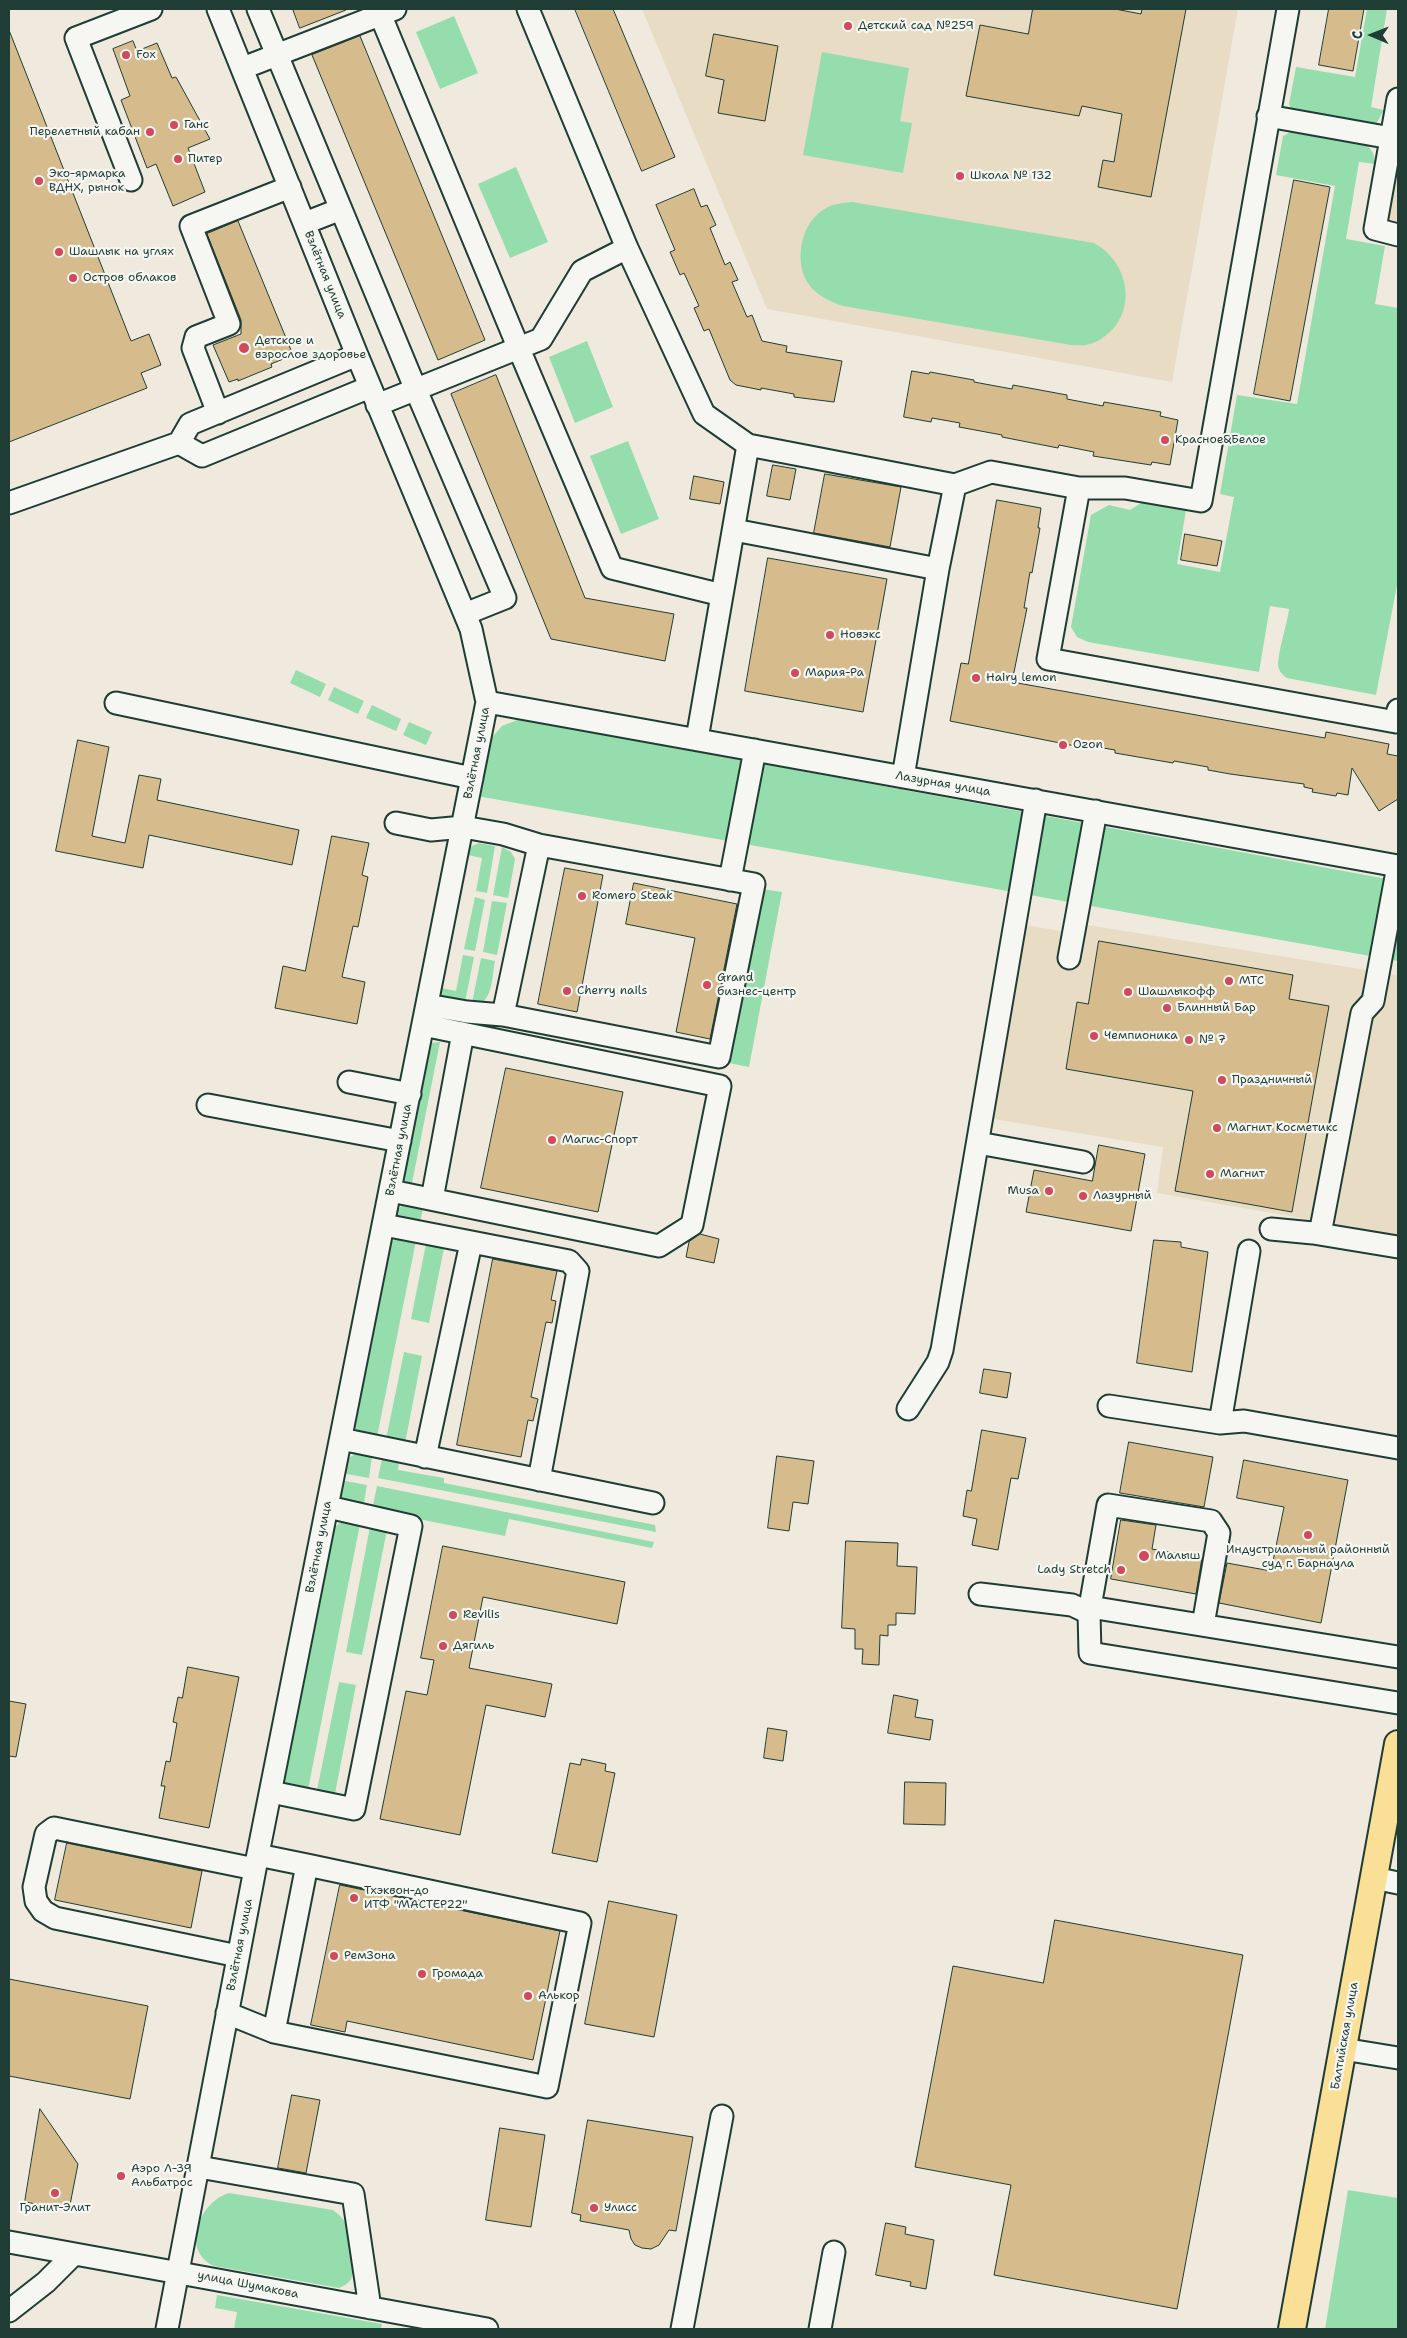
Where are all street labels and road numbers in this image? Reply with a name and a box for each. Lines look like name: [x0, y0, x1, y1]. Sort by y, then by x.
street label: Взлётная улица: [301, 229, 349, 321]
street label: Взлётная улица: [461, 706, 493, 800]
street label: Лазурная улица: [894, 769, 992, 799]
street label: Взлётная улица: [383, 1103, 415, 1197]
street label: Взлётная улица: [303, 1500, 335, 1594]
street label: Взлётная улица: [224, 1898, 256, 1992]
street label: Балтийская улица: [1328, 1981, 1362, 2091]
street label: улица Шумакова: [196, 2268, 300, 2302]

